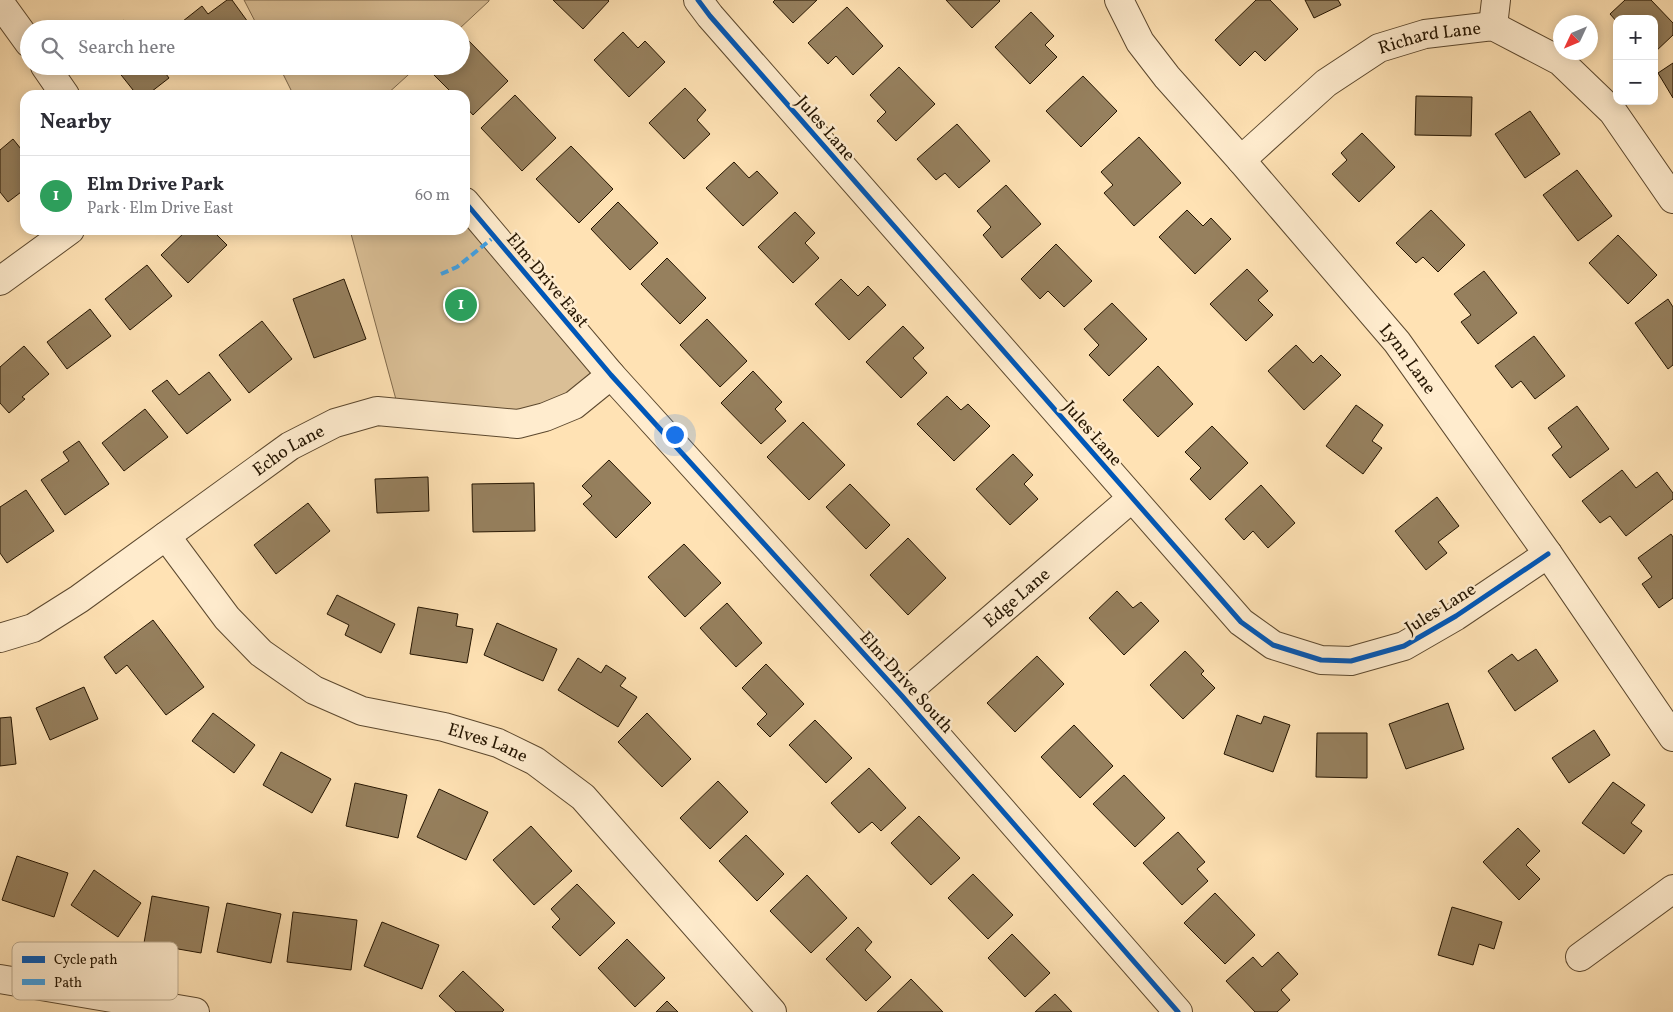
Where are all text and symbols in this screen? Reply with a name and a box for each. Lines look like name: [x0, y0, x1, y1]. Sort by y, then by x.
north arrow: [1553, 15, 1598, 60]
map controls: [1613, 15, 1658, 105]
button: +: [1613, 15, 1658, 60]
street label: Richard Lane: [1375, 17, 1482, 62]
search box: [20, 20, 470, 75]
icon: search: [38, 34, 66, 62]
text: Search here: [78, 35, 175, 61]
button: −: [1613, 60, 1658, 105]
street label: Jules Lane: [789, 91, 860, 167]
text: Nearby: [40, 108, 111, 137]
text: Elm Drive Park: [87, 172, 224, 198]
text: 1: [53, 185, 59, 207]
text: 60 m: [415, 185, 450, 207]
text: Park · Elm Drive East: [87, 198, 233, 220]
street label: Elm Drive East: [500, 228, 594, 334]
pin: 1: [445, 286, 477, 324]
street label: Lynn Lane: [1373, 319, 1441, 400]
street label: Jules Lane: [1056, 396, 1127, 472]
street label: Echo Lane: [248, 419, 329, 483]
your location: [662, 422, 688, 448]
street label: Edge Lane: [979, 563, 1056, 634]
street label: Jules Lane: [1400, 578, 1481, 641]
street label: Elm Drive South: [853, 626, 959, 740]
street label: Elves Lane: [444, 718, 532, 770]
legend: [12, 942, 178, 1000]
text: Cycle path: [54, 951, 118, 970]
text: Path: [54, 974, 82, 993]

